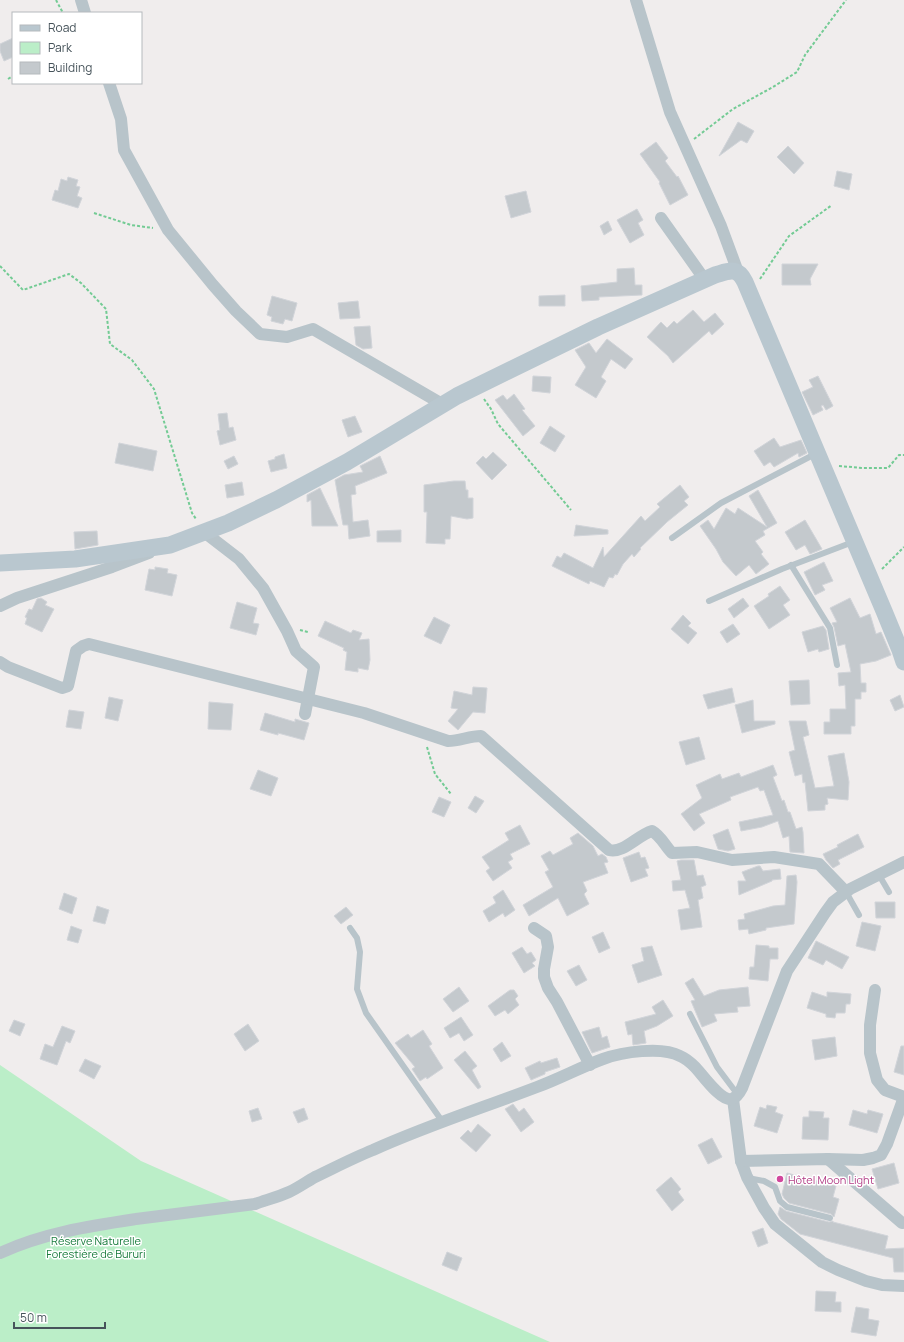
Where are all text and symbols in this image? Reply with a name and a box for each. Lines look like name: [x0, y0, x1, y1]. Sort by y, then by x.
legend: [12, 12, 142, 84]
text: Road: [48, 19, 76, 36]
text: Park: [48, 39, 73, 56]
text: Building: [48, 59, 92, 76]
place label: Hôtel Moon Light: [788, 1172, 874, 1187]
marker: Hôtel Moon Light: [775, 1174, 785, 1184]
park label: Réserve Naturelle Forestière de Bururi: [46, 1233, 146, 1261]
scale bar: [14, 1304, 105, 1330]
text: 50 m: [20, 1309, 47, 1326]

